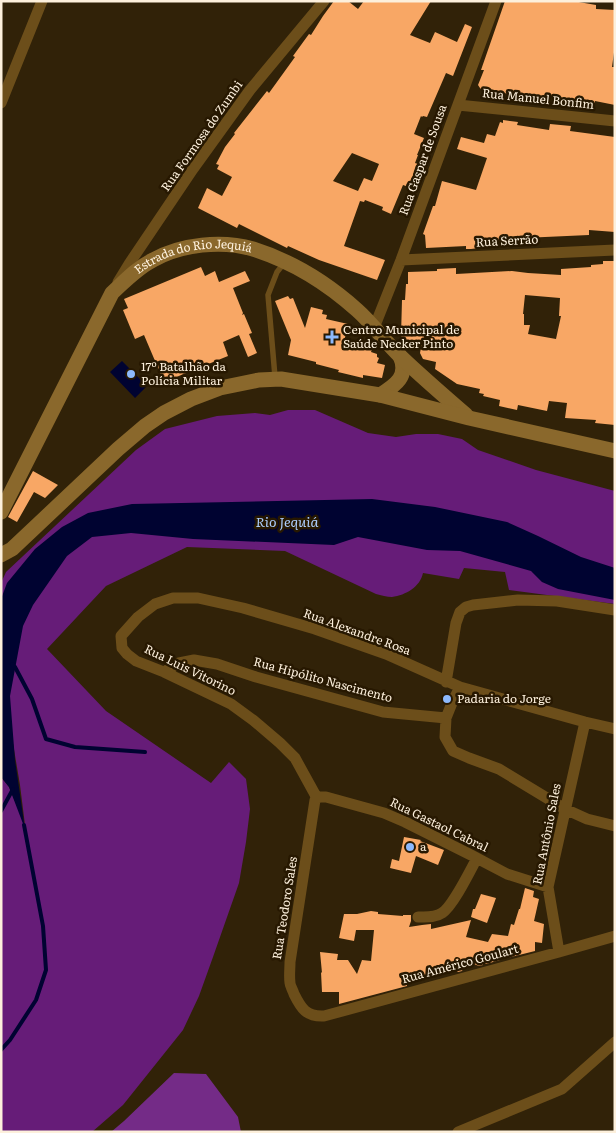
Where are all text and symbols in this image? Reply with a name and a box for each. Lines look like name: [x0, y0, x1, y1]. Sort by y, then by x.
street label: Rua Formosa do Zumbi: [156, 76, 246, 194]
street label: Rua Manuel Bonfim: [481, 83, 595, 113]
street label: Rua Gaspar de Sousa: [394, 101, 451, 218]
street label: Rua Serrão: [475, 229, 539, 251]
street label: Estrada do Rio Jequiá: [130, 234, 255, 278]
place label: Centro Municipal de Saúde Necker Pinto: [343, 320, 459, 352]
marker: Centro Municipal de Saúde Necker Pinto: [325, 330, 339, 344]
place label: 17º Batalhão da Polícia Militar: [141, 357, 226, 389]
marker: 17º Batalhão da Polícia Militar: [125, 368, 137, 380]
water label: Rio Jequiá: [256, 511, 318, 531]
street label: Rua Alexandre Rosa: [301, 603, 414, 659]
street label: Rua Luis Vitorino: [142, 639, 239, 699]
street label: Rua Hipólito Nascimento: [252, 652, 395, 706]
place label: Padaria do Jorge: [457, 689, 551, 707]
marker: Padaria do Jorge: [441, 693, 453, 705]
street label: Rua Antônio Sales: [527, 781, 565, 886]
street label: Rua Gastaol Cabral: [388, 795, 490, 855]
place label: a: [420, 840, 426, 854]
marker: a: [404, 841, 416, 853]
street label: Rua Teodoro Sales: [267, 855, 301, 961]
street label: Rua Américo Goulart: [399, 939, 520, 987]

